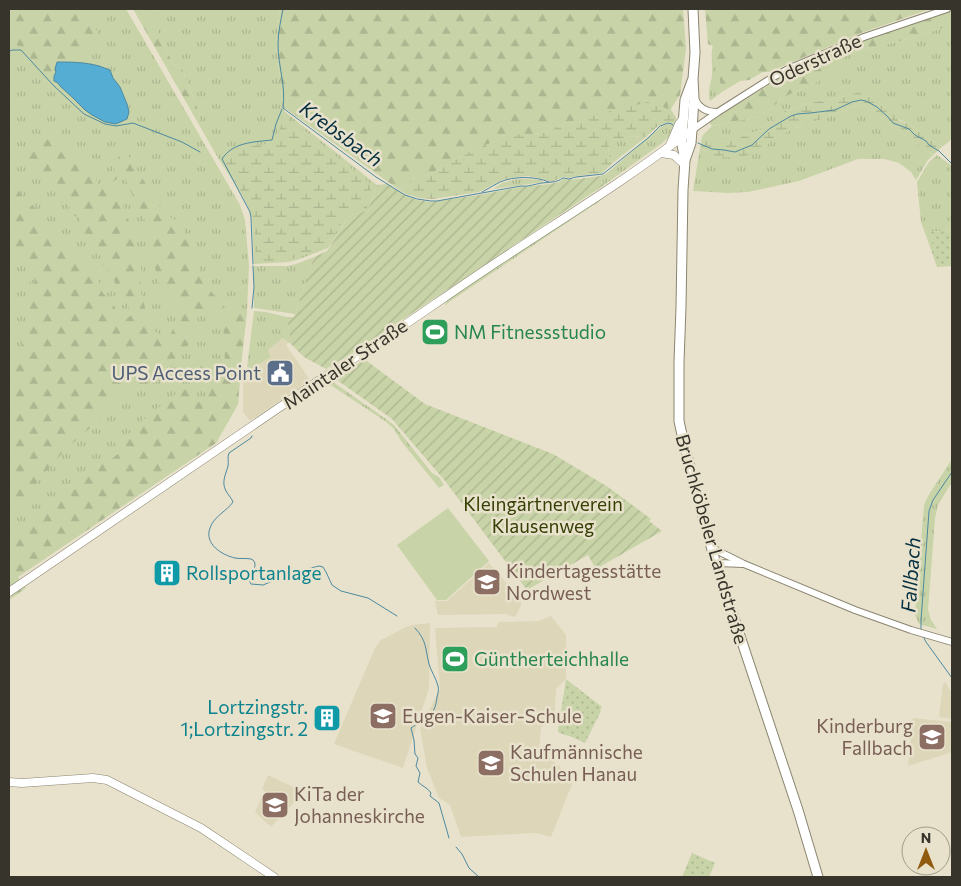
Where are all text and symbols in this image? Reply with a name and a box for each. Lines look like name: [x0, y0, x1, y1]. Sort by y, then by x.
street label: Oderstraße: [765, 28, 865, 91]
water label: Krebsbach: [296, 95, 387, 171]
street label: Maintaler Straße: [278, 313, 411, 414]
sports icon: NM Fitnessstudio: [420, 317, 450, 347]
place label: NM Fitnessstudio: [454, 320, 606, 343]
public building icon: UPS Access Point: [265, 358, 295, 388]
place label: UPS Access Point: [112, 361, 261, 384]
street label: Bruchköbeler Landstraße: [671, 431, 753, 646]
park label: Kleingärtnerverein Klausenweg: [463, 492, 623, 537]
water label: Fallbach: [895, 537, 925, 613]
building icon: Rollsportanlage: [152, 558, 182, 588]
place label: Kindertagesstätte Nordwest: [506, 559, 661, 604]
place label: Rollsportanlage: [186, 561, 321, 584]
school or university icon: Kindertagesstätte Nordwest: [472, 567, 502, 597]
sports icon: Güntherteichhalle: [440, 644, 470, 674]
place label: Güntherteichhalle: [474, 647, 629, 670]
place label: Lortzingstr. 1;Lortzingstr. 2: [181, 695, 308, 740]
school or university icon: Eugen-Kaiser-Schule: [368, 701, 398, 731]
building icon: Lortzingstr. 1;Lortzingstr. 2: [312, 703, 342, 733]
place label: Eugen-Kaiser-Schule: [402, 704, 582, 727]
place label: Kinderburg Fallbach: [816, 714, 913, 759]
school or university icon: Kinderburg Fallbach: [917, 722, 947, 752]
place label: Kaufmännische Schulen Hanau: [510, 740, 643, 785]
school or university icon: Kaufmännische Schulen Hanau: [476, 748, 506, 778]
place label: KiTa der Johanneskirche: [294, 782, 425, 827]
school or university icon: KiTa der Johanneskirche: [260, 790, 290, 820]
north arrow: [901, 826, 951, 876]
text: N: [921, 829, 931, 846]

